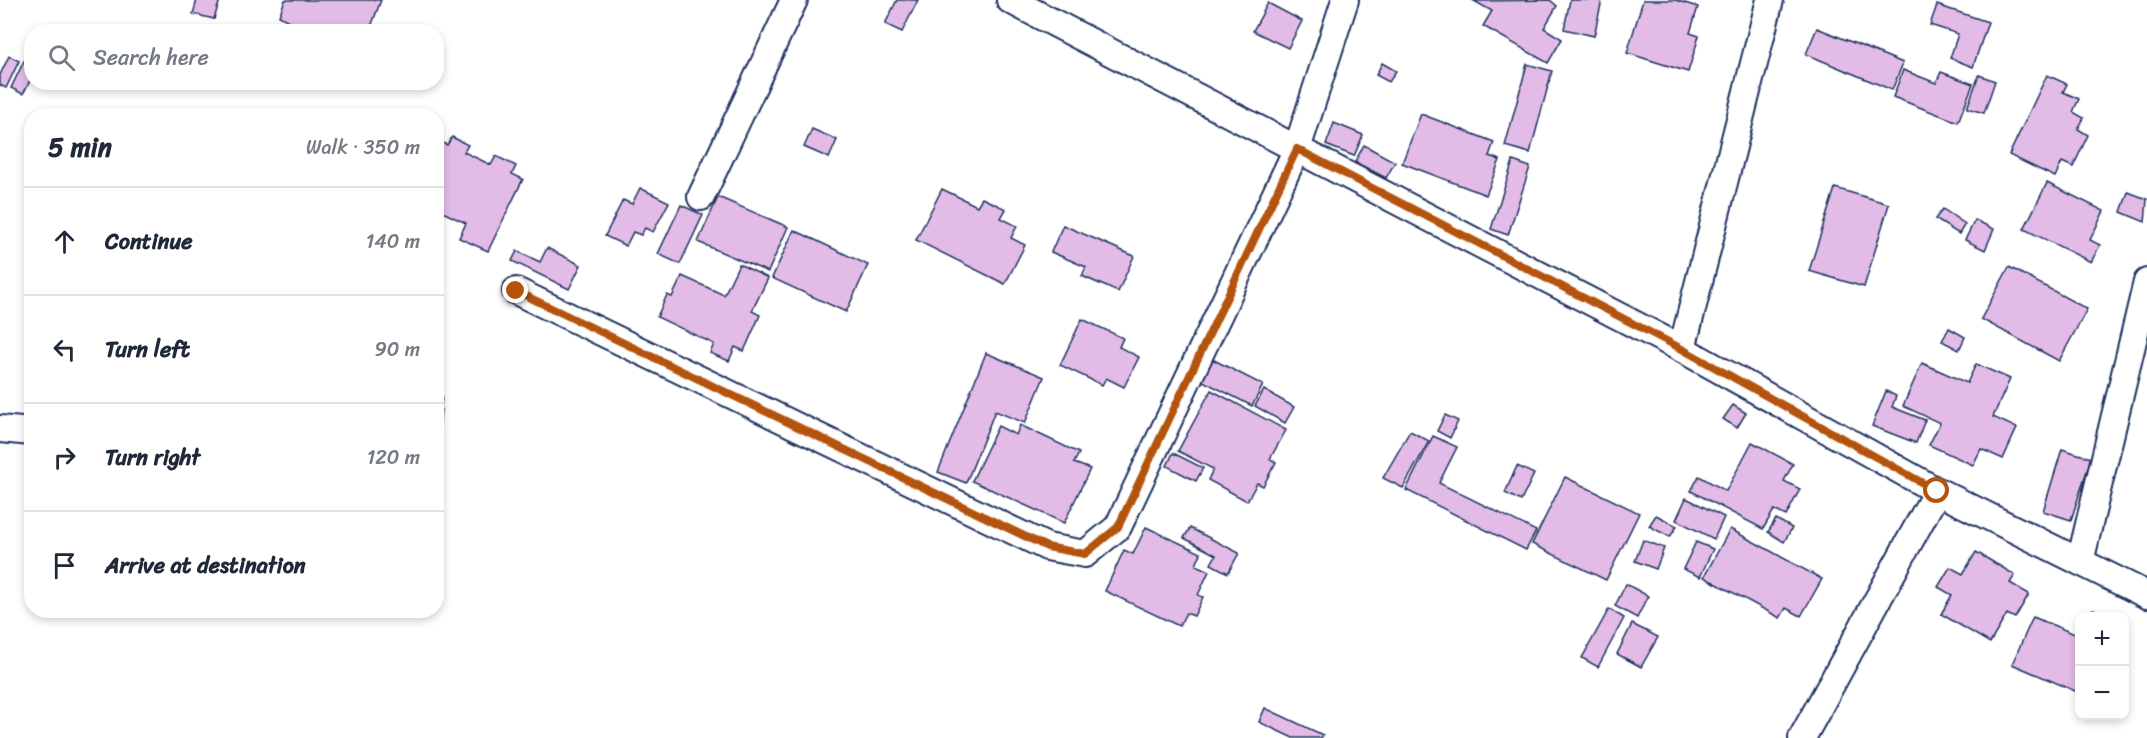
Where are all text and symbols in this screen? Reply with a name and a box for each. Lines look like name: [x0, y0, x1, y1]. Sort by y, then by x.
search box: [24, 24, 444, 90]
text: Search here: [93, 38, 209, 77]
icon: search: [45, 41, 78, 74]
text: 5 min: [48, 124, 112, 170]
text: Walk · 350 m: [306, 130, 420, 165]
text: Continue: [105, 222, 193, 261]
text: 140 m: [366, 224, 420, 259]
icon: ahead: [48, 225, 81, 258]
route end: [502, 277, 528, 303]
text: Turn left: [105, 330, 190, 369]
text: 90 m: [375, 332, 420, 367]
icon: left: [48, 333, 81, 366]
text: Turn right: [105, 438, 200, 477]
text: 120 m: [367, 440, 420, 475]
icon: right: [48, 441, 81, 474]
route start: [1923, 477, 1949, 503]
text: Arrive at destination: [105, 546, 306, 585]
icon: arrive: [48, 549, 81, 582]
map controls: [2075, 612, 2129, 720]
button: +: [2075, 612, 2129, 666]
button: −: [2075, 666, 2129, 720]

